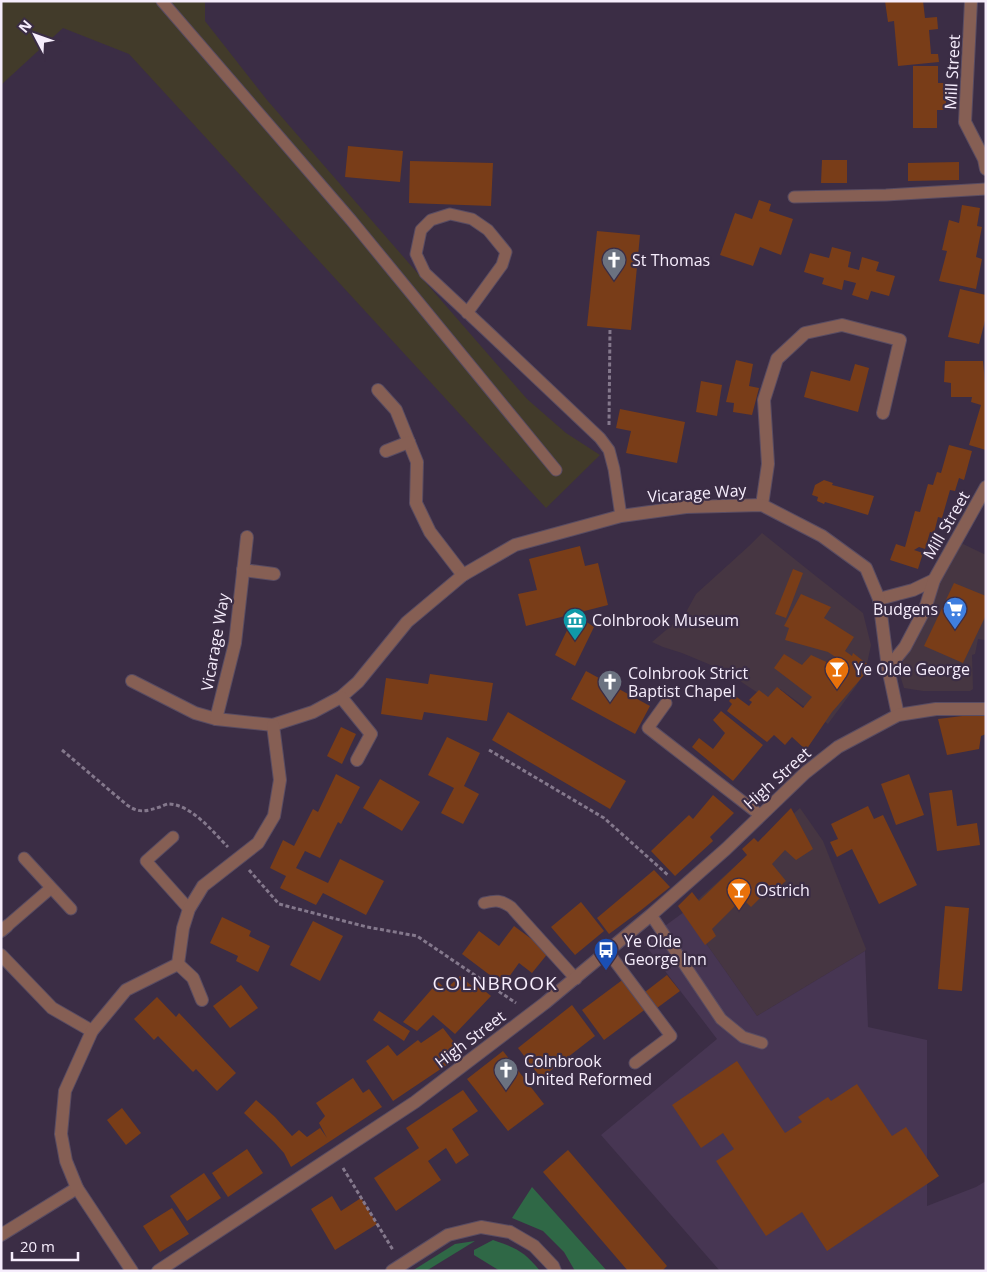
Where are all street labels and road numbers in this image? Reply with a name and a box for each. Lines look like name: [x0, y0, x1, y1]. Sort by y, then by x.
street label: Mill Street: [939, 34, 965, 110]
street label: Vicarage Way: [647, 479, 748, 507]
street label: Mill Street: [918, 487, 975, 563]
street label: Vicarage Way: [196, 590, 235, 693]
street label: High Street: [739, 742, 815, 814]
street label: High Street: [430, 1005, 510, 1073]

